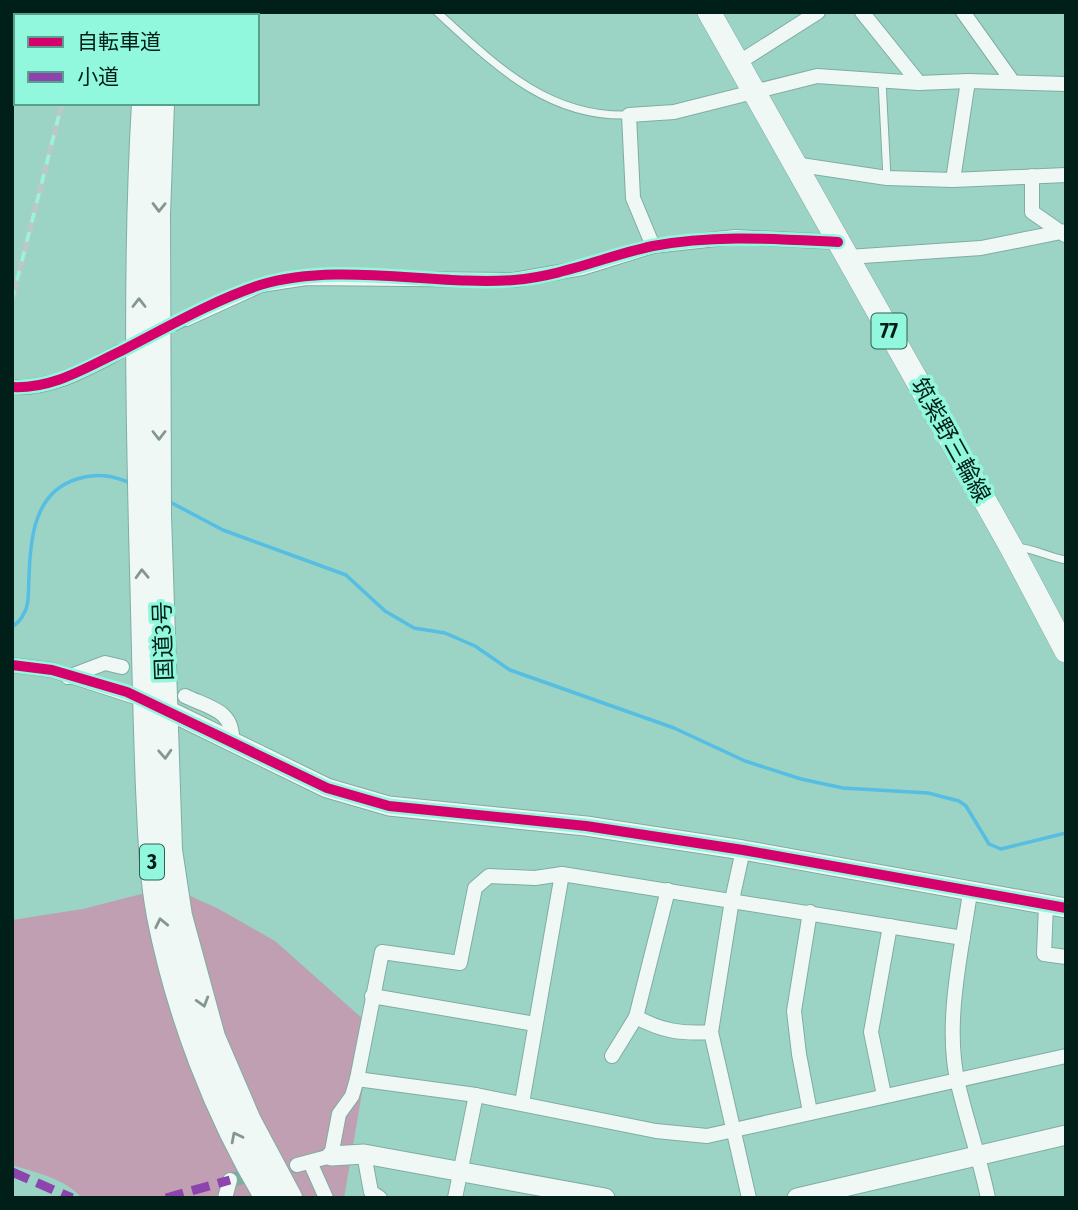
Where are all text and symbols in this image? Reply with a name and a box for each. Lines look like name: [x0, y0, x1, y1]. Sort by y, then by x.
legend: [14, 14, 259, 105]
text: 自転車道: [77, 29, 161, 55]
text: 小道: [77, 64, 119, 90]
one-way arrow: [151, 202, 166, 213]
one-way arrow: [131, 298, 147, 308]
road number: 77: [872, 314, 906, 348]
street label: 筑紫野三輪線: [905, 373, 997, 507]
one-way arrow: [151, 430, 167, 440]
one-way arrow: [135, 568, 150, 579]
street label: 国道3号: [148, 601, 178, 681]
one-way arrow: [157, 749, 172, 760]
road number: 3: [140, 844, 164, 880]
one-way arrow: [155, 917, 169, 929]
one-way arrow: [194, 996, 209, 1008]
one-way arrow: [230, 1132, 244, 1144]

